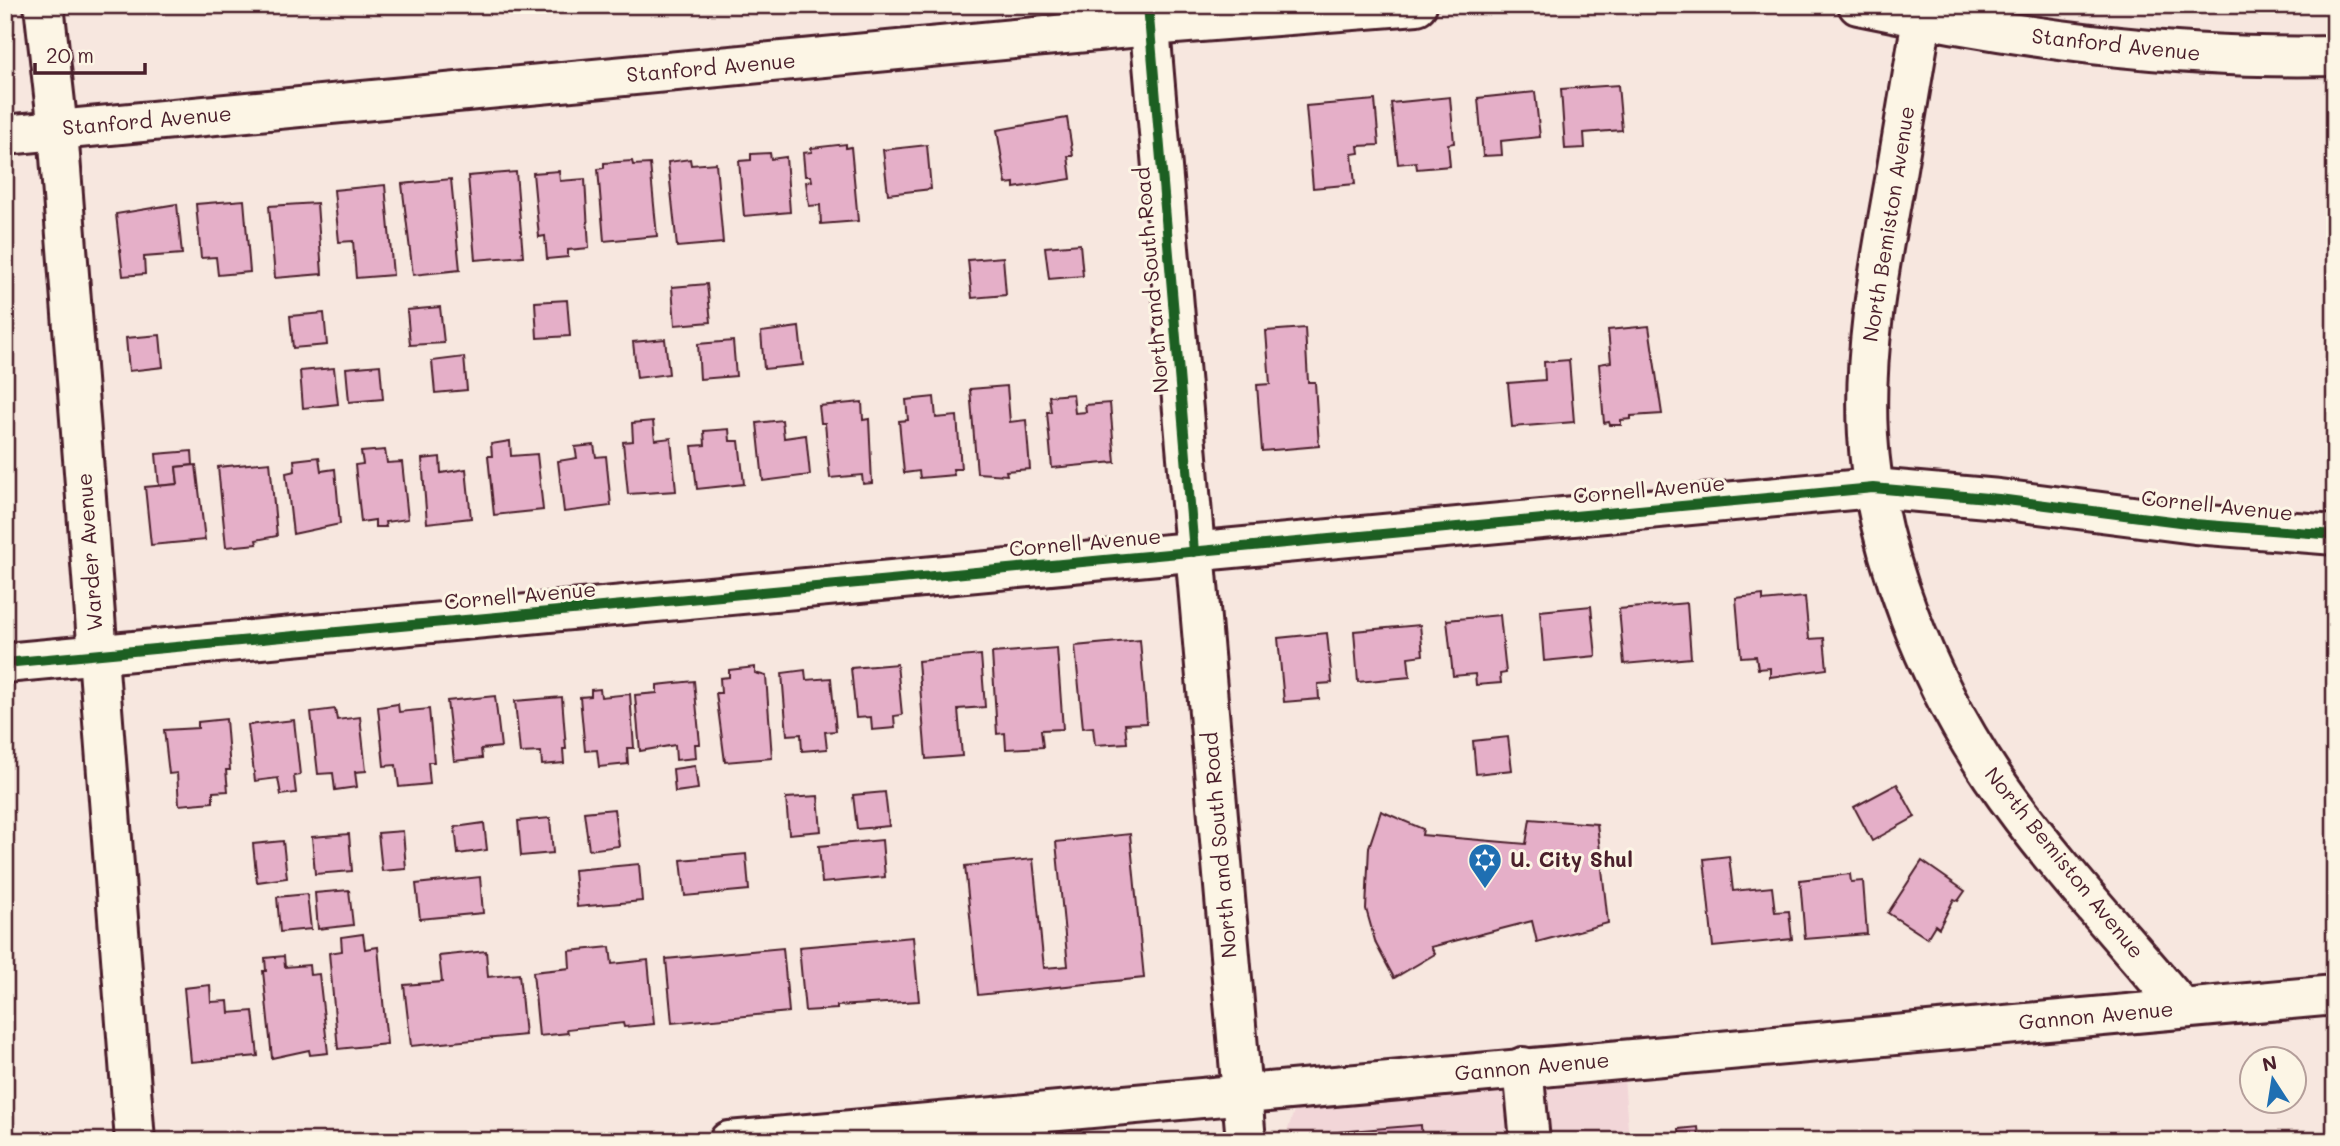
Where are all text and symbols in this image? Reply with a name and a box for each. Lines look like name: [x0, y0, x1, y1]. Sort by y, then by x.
street label: Stanford Avenue: [2030, 21, 2202, 66]
scale bar: [35, 32, 145, 76]
text: 20 m: [46, 41, 94, 68]
street label: Stanford Avenue: [625, 46, 797, 87]
street label: Stanford Avenue: [61, 99, 233, 140]
street label: North Bemiston Avenue: [1856, 104, 1920, 344]
street label: North and South Road: [1127, 166, 1174, 394]
street label: Cornell Avenue: [1572, 468, 1726, 509]
street label: Warder Avenue: [70, 472, 107, 632]
street label: Cornell Avenue: [2140, 483, 2294, 526]
street label: Cornell Avenue: [1008, 521, 1162, 562]
street label: Cornell Avenue: [443, 574, 597, 615]
street label: North and South Road: [1195, 731, 1242, 959]
street label: North Bemiston Avenue: [1980, 761, 2151, 963]
synagogue icon: U. City Shul: [1466, 841, 1504, 890]
place label: U. City Shul: [1510, 845, 1633, 873]
street label: Gannon Avenue: [2017, 994, 2174, 1035]
north arrow: [2238, 1044, 2308, 1114]
street label: Gannon Avenue: [1453, 1045, 1610, 1086]
text: N: [2260, 1049, 2279, 1077]

